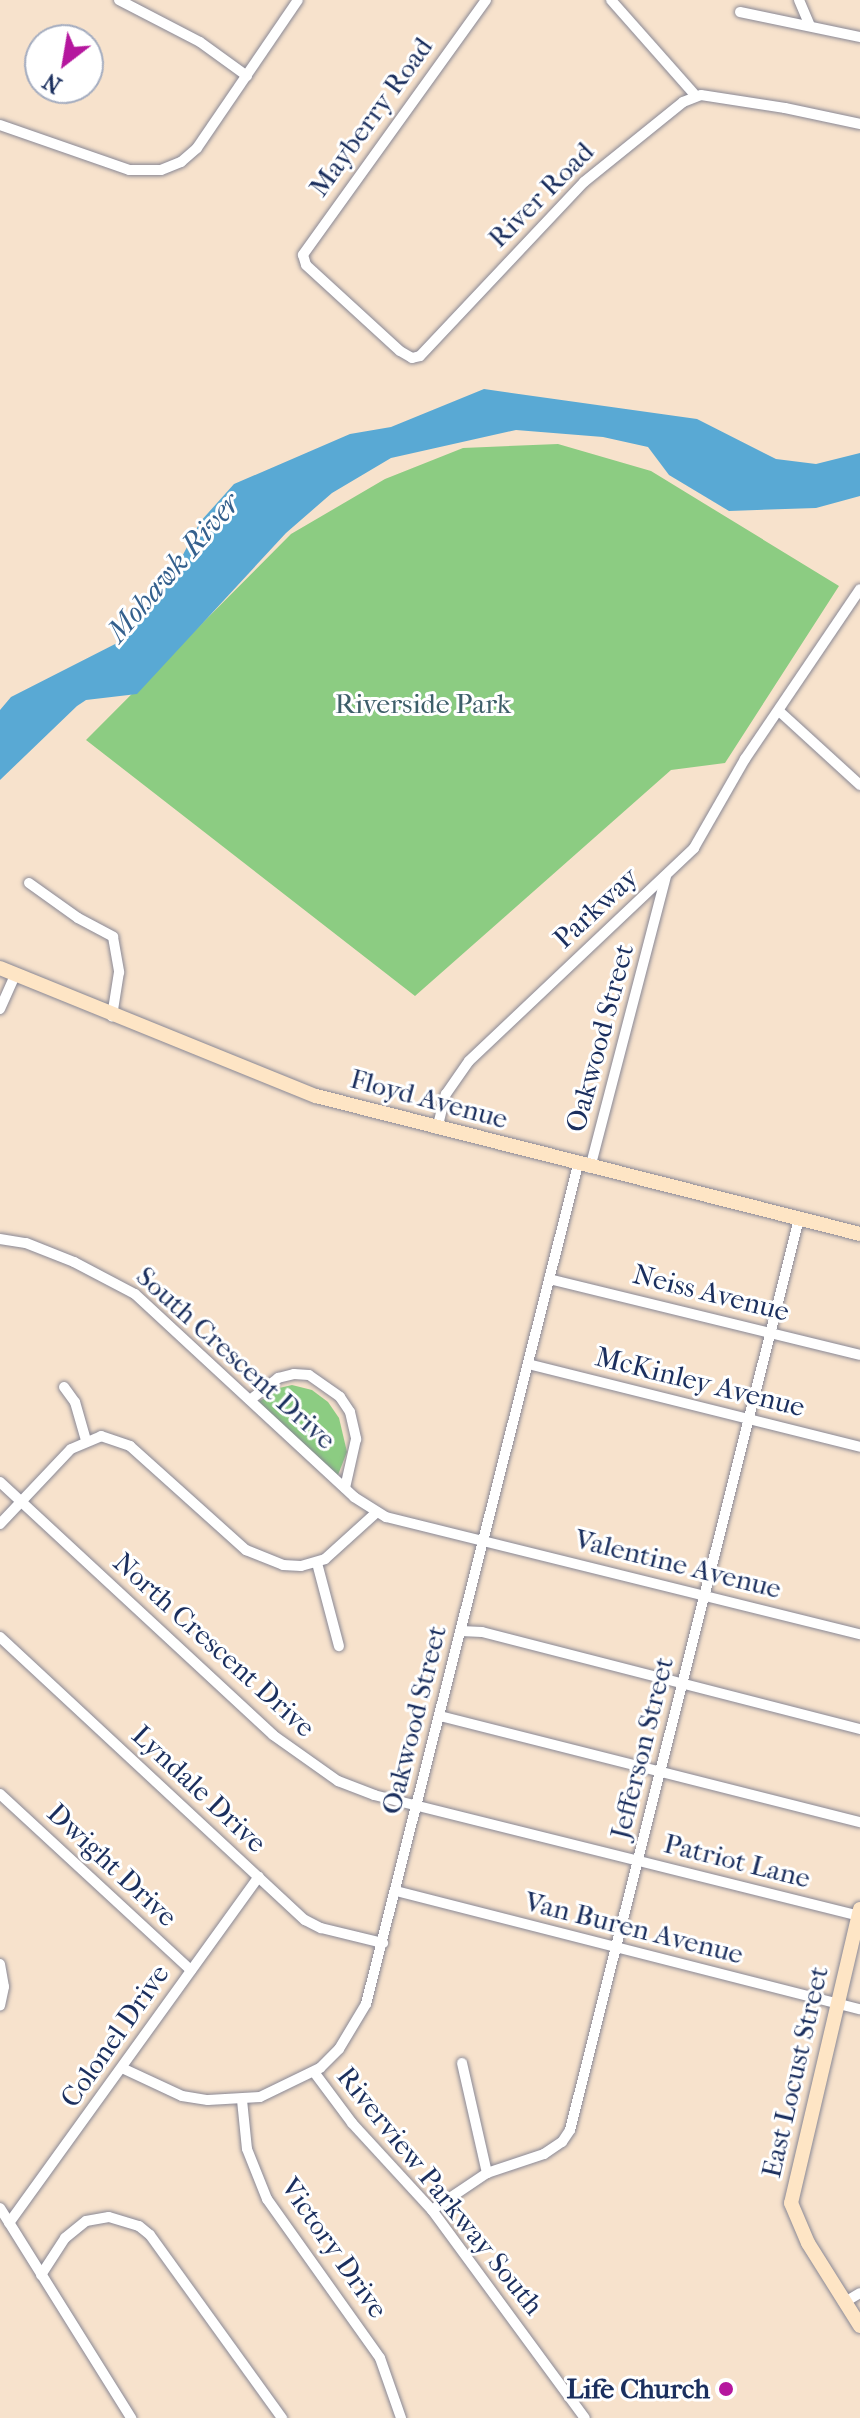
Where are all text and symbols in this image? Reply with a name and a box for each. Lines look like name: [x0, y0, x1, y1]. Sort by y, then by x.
north arrow: [24, 24, 104, 104]
street label: Mayberry Road: [302, 31, 440, 203]
text: N: [39, 67, 67, 98]
street label: River Road: [481, 135, 601, 255]
water label: Mohawk River: [100, 486, 248, 650]
park label: Riverside Park: [335, 687, 511, 721]
street label: Parkway: [547, 860, 645, 956]
street label: Oakwood Street: [559, 940, 641, 1136]
street label: Floyd Avenue: [347, 1062, 511, 1136]
street label: Neiss Avenue: [629, 1257, 793, 1329]
street label: South Crescent Drive: [129, 1259, 343, 1457]
street label: McKinley Avenue: [592, 1340, 808, 1424]
street label: Valentine Avenue: [571, 1522, 785, 1606]
street label: North Crescent Drive: [106, 1546, 322, 1744]
street label: Oakwood Street: [374, 1622, 454, 1818]
street label: Jefferson Street: [603, 1653, 681, 1843]
street label: Lyndale Drive: [125, 1718, 273, 1860]
street label: Dwight Drive: [40, 1796, 184, 1934]
street label: Patriot Lane: [660, 1827, 814, 1895]
street label: Van Buren Avenue: [521, 1885, 747, 1971]
street label: Colonel Drive: [54, 1958, 176, 2114]
street label: East Locust Street: [754, 1963, 836, 2181]
street label: Riverview Parkway South: [330, 2060, 550, 2322]
street label: Victory Drive: [273, 2171, 395, 2325]
place label: Life Church: [566, 2372, 710, 2406]
marker: Life Church: [717, 2380, 735, 2398]

